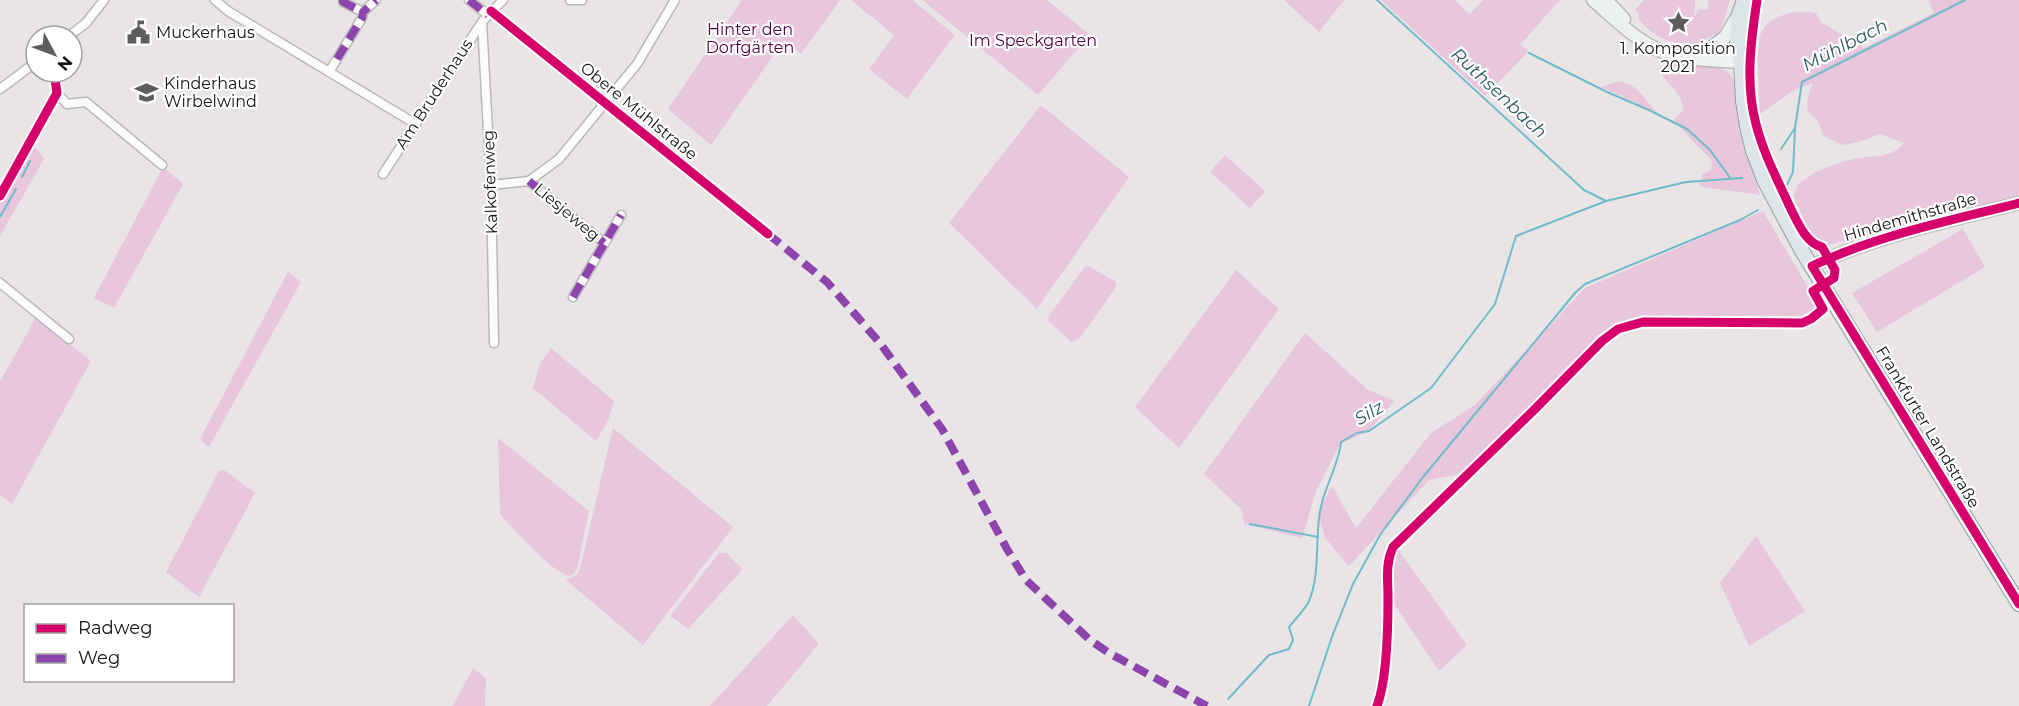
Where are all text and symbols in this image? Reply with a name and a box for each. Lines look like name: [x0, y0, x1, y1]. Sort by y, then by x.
place icon: 1. Komposition 2021: [1665, 10, 1691, 36]
water label: Mühlbach: [1799, 14, 1891, 76]
public building icon: Muckerhaus: [125, 19, 151, 45]
park label: Hinter den Dorfgärten: [706, 20, 794, 57]
place label: Muckerhaus: [156, 23, 255, 42]
north arrow: [24, 24, 84, 84]
park label: Im Speckgarten: [969, 31, 1097, 50]
street label: Am Bruderhaus: [391, 35, 477, 153]
place label: 1. Komposition 2021: [1620, 39, 1736, 76]
water label: Ruthsenbach: [1447, 43, 1551, 143]
text: N: [54, 52, 76, 75]
street label: Obere Mühlstraße: [577, 58, 701, 164]
place label: Kinderhaus Wirbelwind: [164, 74, 257, 111]
school or university icon: Kinderhaus Wirbelwind: [133, 79, 159, 105]
street label: Kalkofenweg: [479, 130, 501, 234]
street label: Liesjeweg: [530, 179, 604, 245]
street label: Hindemithstraße: [1842, 189, 1978, 245]
street label: Frankfurter Landstraße: [1872, 343, 1984, 511]
water label: Silz: [1351, 396, 1388, 430]
legend: [24, 604, 234, 682]
text: Radweg: [78, 617, 153, 639]
text: Weg: [78, 647, 120, 669]

